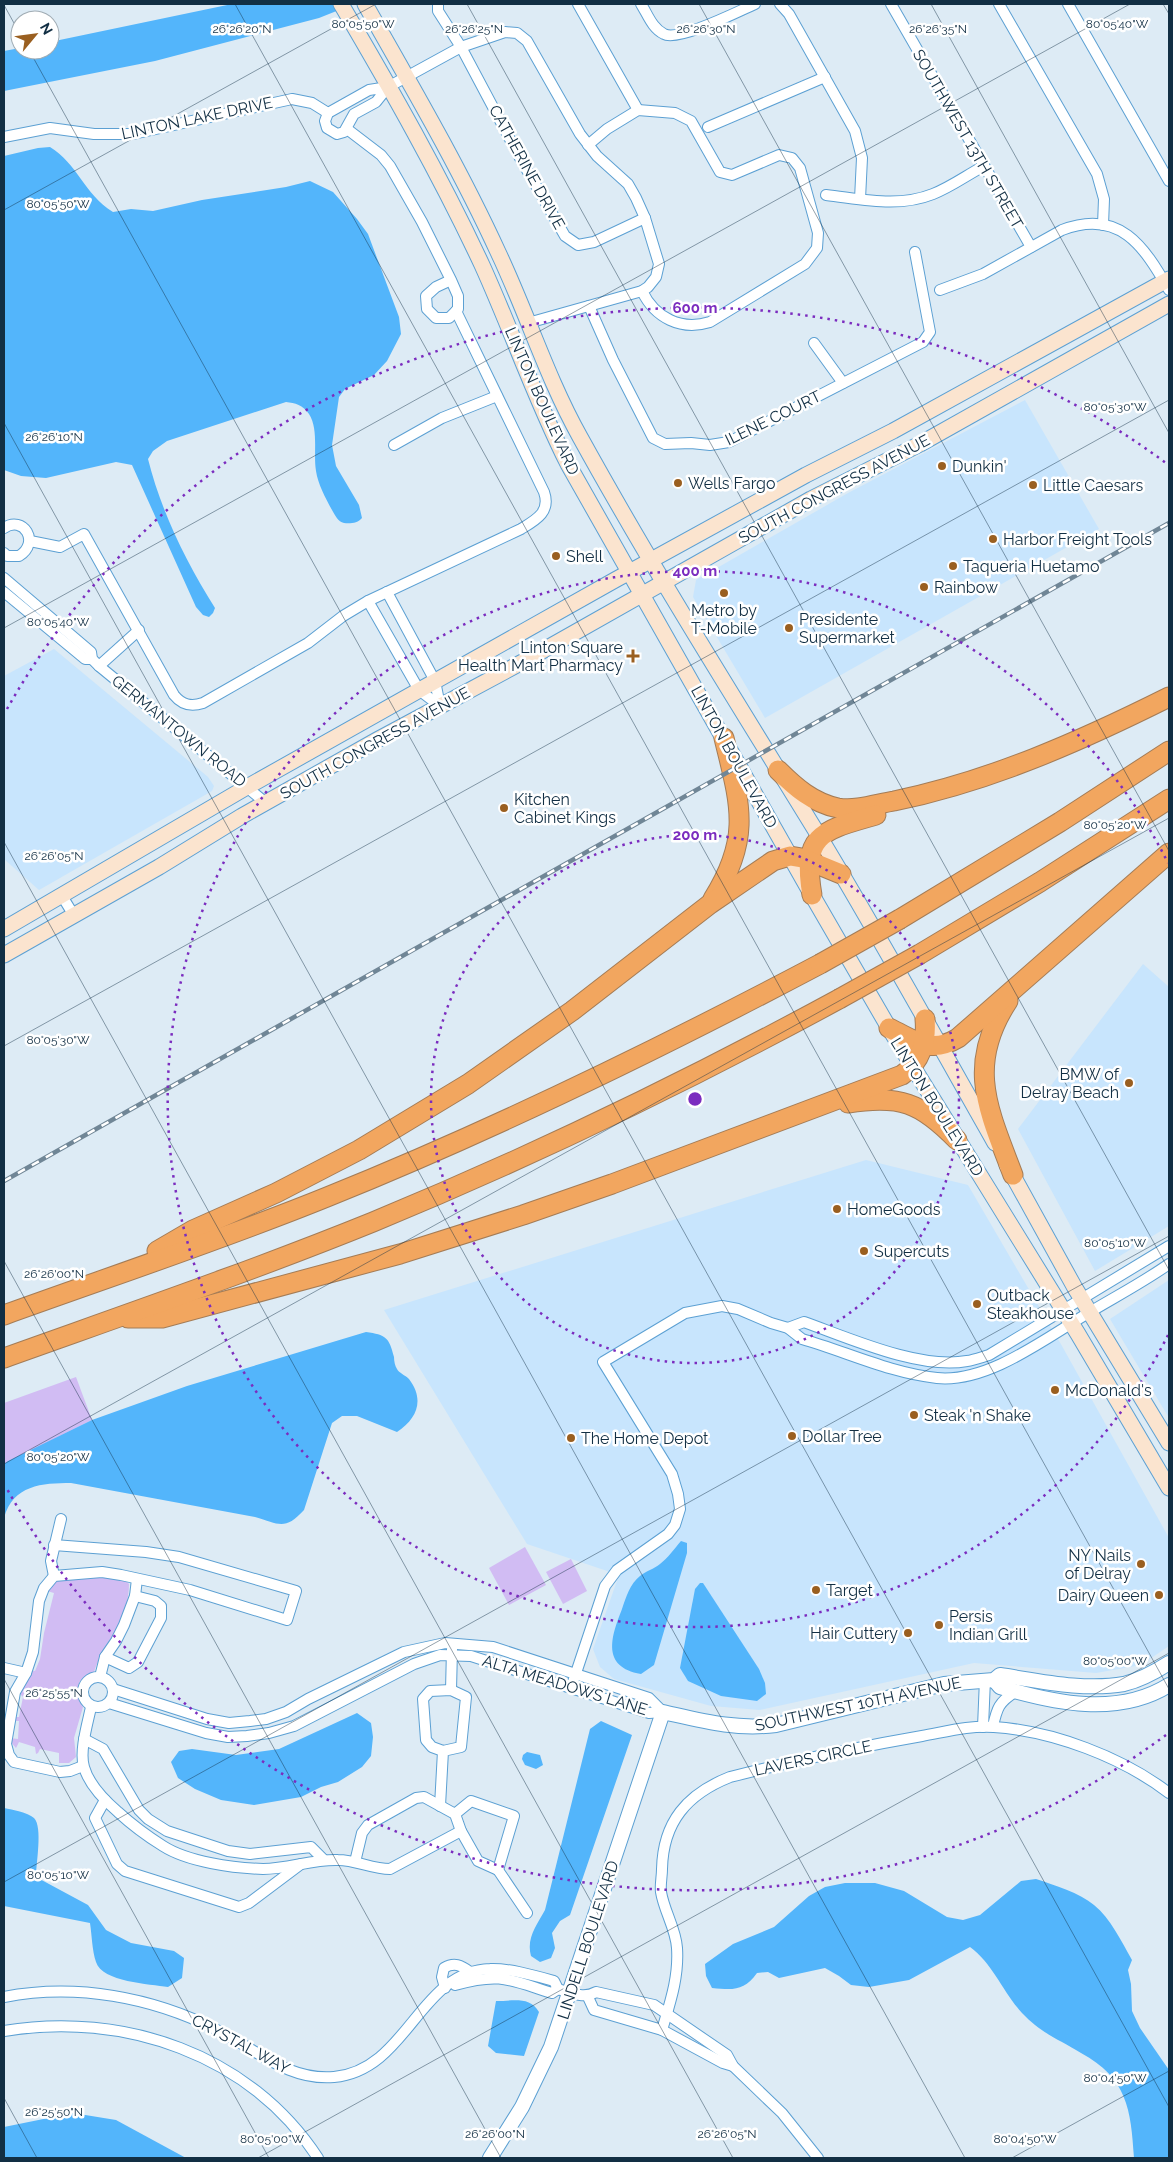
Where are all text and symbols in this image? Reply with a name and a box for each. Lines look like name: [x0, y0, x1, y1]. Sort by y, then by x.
north arrow: [10, 10, 60, 60]
text: 80°05'50"W: [331, 17, 395, 31]
text: 80°05'40"W: [1086, 17, 1149, 31]
text: N: [37, 20, 56, 37]
text: 26°26'20"N: [213, 22, 271, 36]
text: 26°26'25"N: [445, 22, 503, 36]
text: 26°26'30"N: [677, 22, 735, 36]
text: 26°26'35"N: [909, 22, 967, 36]
street label: SOUTHWEST 13TH STREET: [909, 46, 1027, 232]
street label: LINTON LAKE DRIVE: [120, 93, 275, 143]
street label: CATHERINE DRIVE: [485, 102, 569, 233]
text: 80°05'50"W: [26, 197, 90, 211]
text: 600 m: [672, 299, 718, 317]
street label: LINTON BOULEVARD: [501, 324, 583, 478]
street label: ILENE COURT: [722, 387, 824, 449]
text: 80°05'30"W: [1083, 400, 1147, 414]
text: 26°26'10"N: [25, 430, 83, 444]
street label: SOUTH CONGRESS AVENUE: [735, 430, 933, 548]
place label: Dunkin': [952, 457, 1007, 476]
marker: Dunkin': [936, 460, 948, 472]
place label: Wells Fargo: [688, 474, 775, 493]
place label: Little Caesars: [1043, 476, 1144, 495]
marker: Wells Fargo: [672, 477, 684, 489]
marker: Little Caesars: [1027, 479, 1039, 491]
place label: Harbor Freight Tools: [1003, 530, 1152, 549]
marker: Harbor Freight Tools: [987, 533, 999, 545]
place label: Shell: [566, 547, 604, 566]
marker: Shell: [550, 550, 562, 562]
place label: Taqueria Huetamo: [963, 557, 1099, 576]
marker: Taqueria Huetamo: [947, 560, 959, 572]
text: 400 m: [673, 562, 717, 580]
place label: Rainbow: [934, 578, 998, 597]
marker: Rainbow: [918, 581, 930, 593]
marker: Metro by T-Mobile: [718, 587, 730, 599]
place label: Metro by T-Mobile: [691, 601, 757, 638]
place label: Presidente Supermarket: [799, 610, 896, 647]
text: 80°05'40"W: [27, 615, 90, 629]
marker: Presidente Supermarket: [783, 622, 795, 634]
place label: Linton Square Health Mart Pharmacy: [458, 638, 623, 675]
marker: Linton Square Health Mart Pharmacy: [627, 650, 639, 662]
street label: GERMANTOWN ROAD: [108, 671, 250, 791]
street label: LINTON BOULEVARD: [687, 682, 781, 832]
street label: SOUTH CONGRESS AVENUE: [277, 683, 473, 803]
place label: Kitchen Cabinet Kings: [514, 790, 616, 827]
marker: Kitchen Cabinet Kings: [498, 802, 510, 814]
text: 80°05'20"W: [1083, 818, 1147, 832]
text: 200 m: [673, 826, 717, 844]
text: 26°26'05"N: [24, 849, 84, 863]
text: 80°05'30"W: [26, 1033, 90, 1047]
street label: LINTON BOULEVARD: [887, 1034, 987, 1180]
place label: BMW of Delray Beach: [1021, 1065, 1120, 1102]
marker: BMW of Delray Beach: [1123, 1077, 1135, 1089]
centre of rings: [686, 1090, 704, 1108]
place label: HomeGoods: [847, 1200, 941, 1219]
marker: HomeGoods: [831, 1203, 843, 1215]
text: 80°05'10"W: [1084, 1236, 1146, 1250]
place label: Supercuts: [874, 1242, 949, 1261]
marker: Supercuts: [858, 1245, 870, 1257]
text: 26°26'00"N: [24, 1267, 84, 1281]
place label: Outback Steakhouse: [987, 1286, 1074, 1323]
marker: Outback Steakhouse: [971, 1298, 983, 1310]
place label: McDonald's: [1065, 1381, 1152, 1400]
marker: McDonald's: [1049, 1384, 1061, 1396]
place label: Steak 'n Shake: [924, 1406, 1031, 1425]
marker: Steak 'n Shake: [908, 1409, 920, 1421]
place label: Dollar Tree: [802, 1427, 882, 1446]
place label: The Home Depot: [581, 1429, 709, 1448]
marker: Dollar Tree: [786, 1430, 798, 1442]
marker: The Home Depot: [565, 1432, 577, 1444]
text: 80°05'20"W: [26, 1450, 90, 1464]
place label: NY Nails of Delray: [1065, 1546, 1131, 1583]
marker: NY Nails of Delray: [1135, 1558, 1147, 1570]
place label: Target: [826, 1581, 873, 1600]
marker: Target: [810, 1584, 822, 1596]
place label: Dairy Queen: [1058, 1586, 1149, 1605]
marker: Dairy Queen: [1153, 1589, 1165, 1601]
place label: Persis Indian Grill: [949, 1607, 1028, 1644]
marker: Persis Indian Grill: [933, 1619, 945, 1631]
place label: Hair Cuttery: [810, 1624, 898, 1643]
marker: Hair Cuttery: [902, 1627, 914, 1639]
street label: ALTA MEADOWS LANE: [480, 1651, 650, 1719]
text: 80°05'00"W: [1083, 1654, 1147, 1668]
street label: SOUTHWEST 10TH AVENUE: [753, 1673, 963, 1735]
text: 26°25'55"N: [25, 1686, 83, 1700]
street label: LAVERS CIRCLE: [753, 1736, 874, 1780]
street label: LINDELL BOULEVARD: [553, 1858, 623, 2022]
text: 80°05'10"W: [27, 1868, 89, 1882]
street label: CRYSTAL WAY: [189, 2010, 294, 2078]
text: 80°04'50"W: [1083, 2071, 1147, 2085]
text: 26°25'50"N: [25, 2105, 83, 2119]
text: 26°26'00"N: [465, 2127, 525, 2141]
text: 26°26'05"N: [697, 2127, 757, 2141]
text: 80°05'00"W: [240, 2132, 304, 2146]
text: 80°04'50"W: [993, 2132, 1057, 2146]

